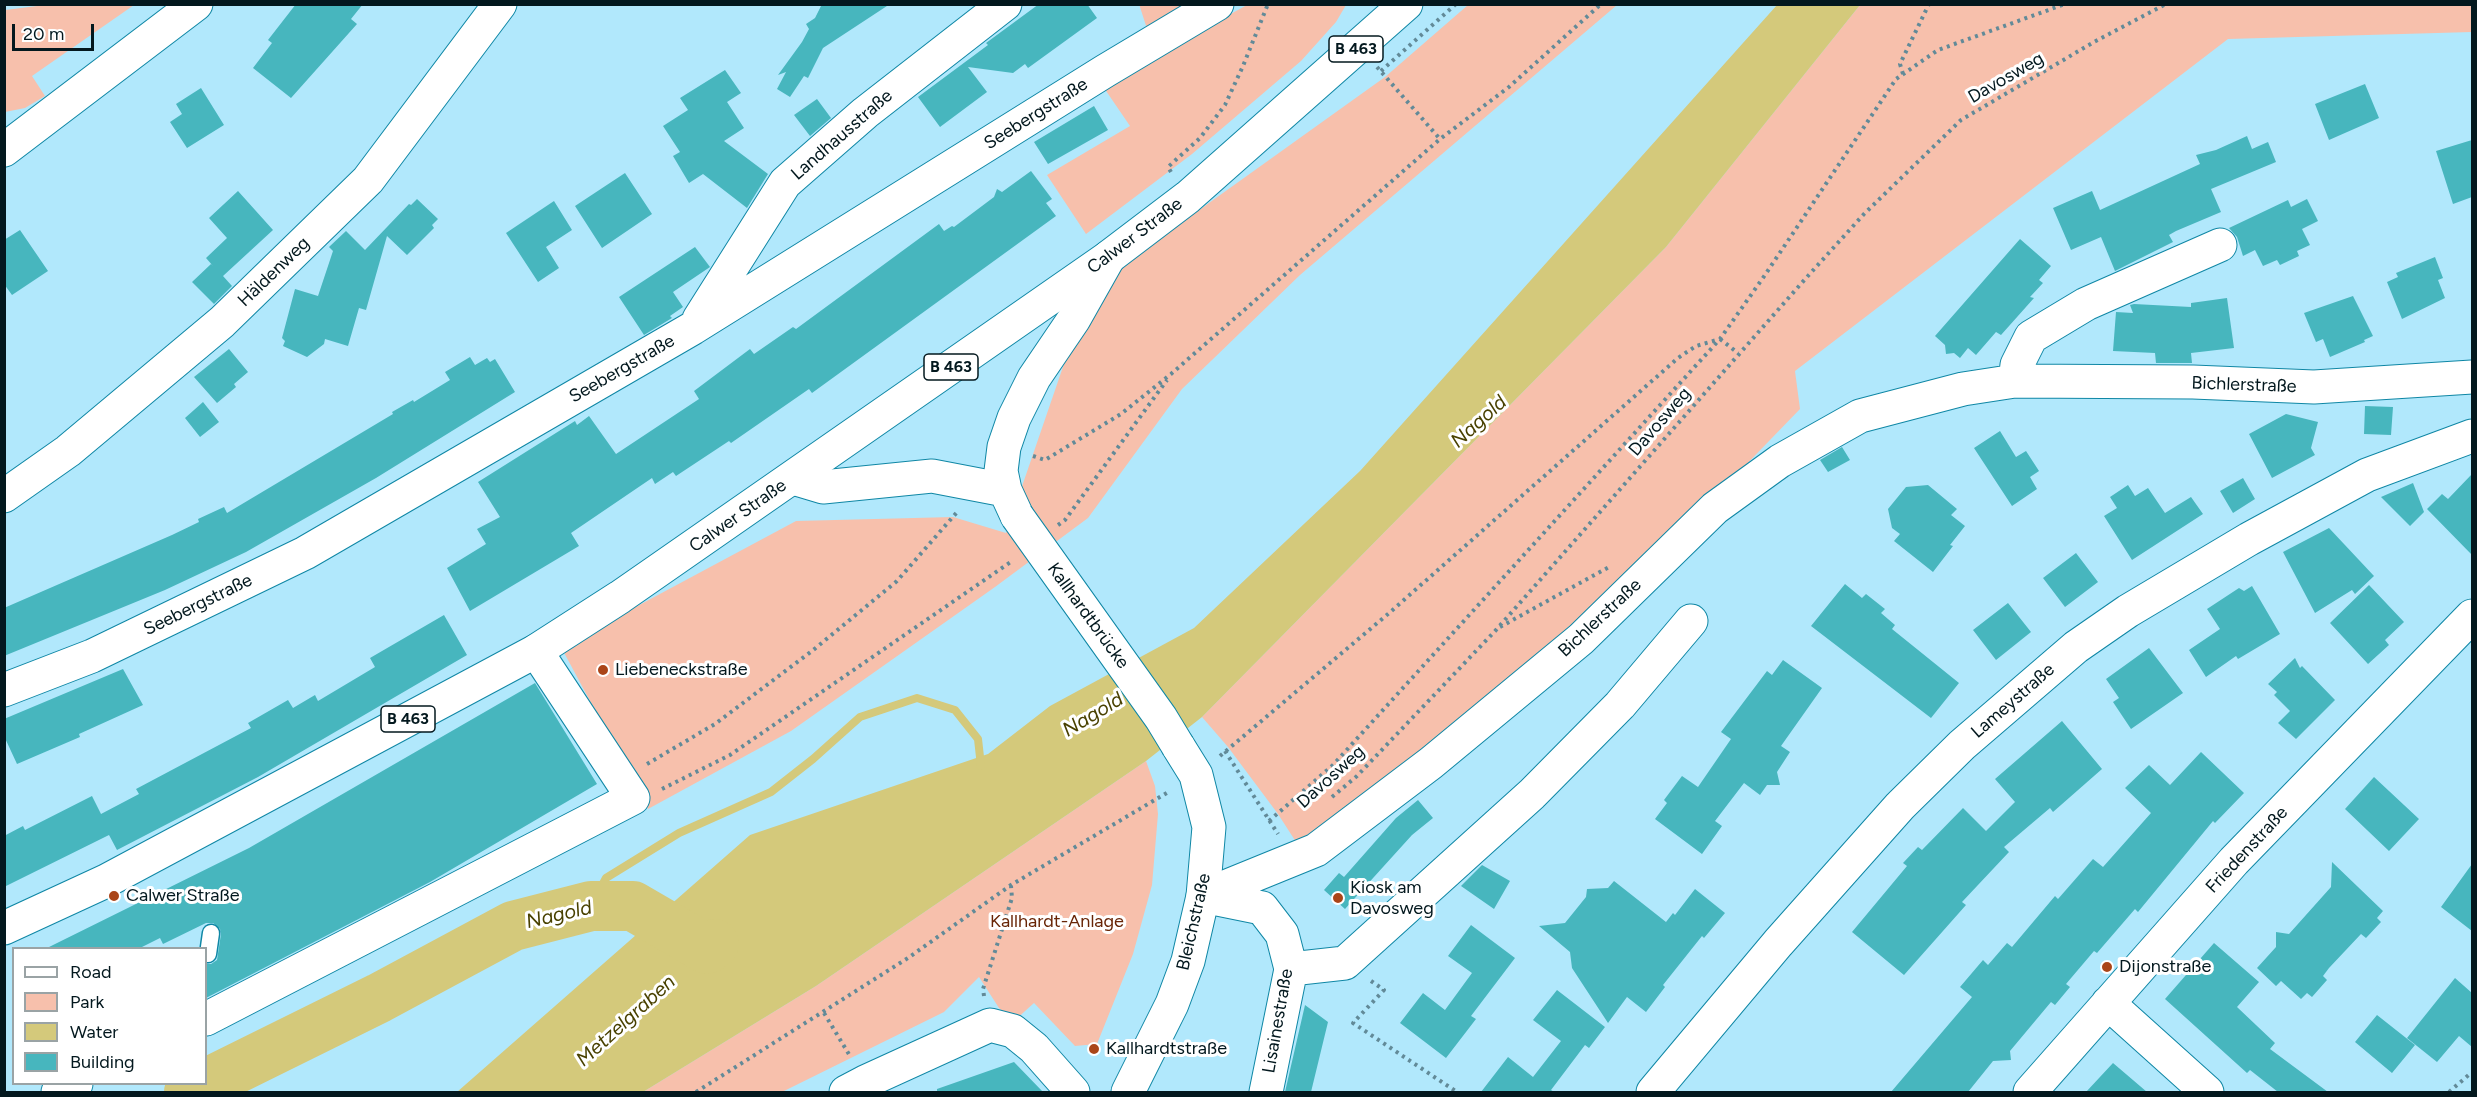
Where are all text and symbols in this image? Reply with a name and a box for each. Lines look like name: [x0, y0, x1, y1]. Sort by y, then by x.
scale bar: [15, 12, 98, 50]
text: 20 m: [23, 23, 64, 45]
road number: B 463: [1329, 36, 1383, 62]
street label: Davosweg: [1964, 48, 2048, 108]
street label: Seebergstraße: [980, 74, 1092, 154]
street label: Landhausstraße: [787, 85, 897, 185]
street label: Calwer Straße: [1083, 193, 1187, 279]
street label: Häldenweg: [234, 233, 314, 311]
street label: Seebergstraße: [565, 330, 679, 408]
road number: B 463: [924, 354, 978, 380]
street label: Bichlerstraße: [2191, 372, 2297, 398]
street label: Davosweg: [1624, 383, 1696, 461]
water label: Nagold: [1446, 391, 1512, 453]
street label: Calwer Straße: [685, 475, 791, 557]
street label: Kallhardtbrücke: [1042, 559, 1134, 673]
street label: Seebergstraße: [140, 569, 256, 641]
street label: Bichlerstraße: [1554, 574, 1646, 662]
place label: Liebeneckstraße: [615, 659, 748, 681]
street label: Lameystraße: [1967, 659, 2059, 743]
marker: Liebeneckstraße: [596, 663, 610, 677]
water label: Nagold: [1058, 688, 1128, 742]
road number: B 463: [381, 706, 435, 732]
street label: Davosweg: [1293, 741, 1369, 813]
street label: Friedenstraße: [2201, 802, 2293, 898]
street label: Bleichstraße: [1172, 871, 1216, 973]
place label: Kiosk am Davosweg: [1350, 877, 1434, 920]
place label: Calwer Straße: [126, 885, 239, 907]
marker: Calwer Straße: [107, 889, 121, 903]
marker: Kiosk am Davosweg: [1331, 891, 1345, 905]
water label: Nagold: [524, 896, 594, 934]
park label: Kallhardt-Anlage: [990, 911, 1124, 933]
legend: [12, 947, 207, 1085]
place label: Dijonstraße: [2119, 956, 2211, 978]
marker: Dijonstraße: [2100, 960, 2114, 974]
text: Road: [70, 961, 111, 983]
street label: Lisainestraße: [1258, 967, 1298, 1075]
water label: Metzelgraben: [572, 970, 680, 1072]
text: Park: [70, 991, 104, 1013]
text: Water: [70, 1021, 118, 1043]
place label: Kallhardtstraße: [1106, 1038, 1227, 1060]
marker: Kallhardtstraße: [1087, 1042, 1101, 1056]
text: Building: [70, 1051, 135, 1073]

